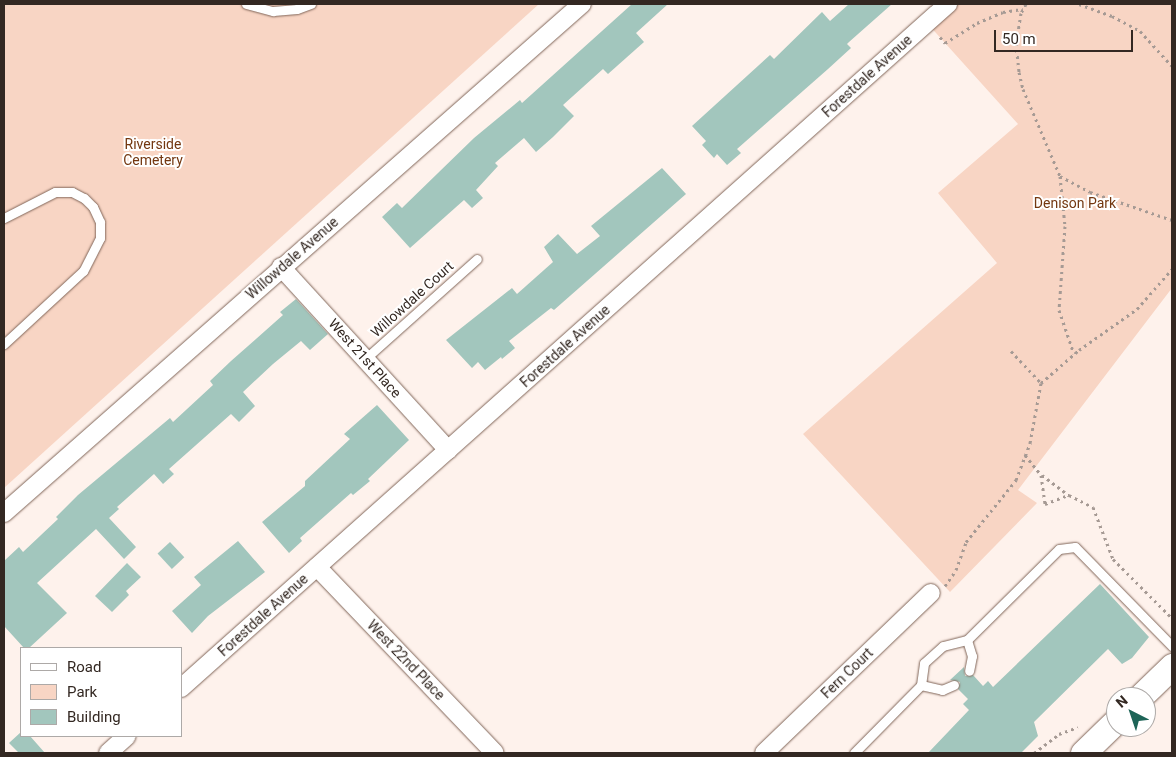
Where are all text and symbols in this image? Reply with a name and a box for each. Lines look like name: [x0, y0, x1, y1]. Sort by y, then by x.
scale bar: [996, 20, 1135, 52]
text: 50 m: [1002, 30, 1036, 48]
street label: Forestdale Avenue: [819, 31, 915, 121]
park label: Riverside Cemetery: [123, 136, 183, 168]
park label: Denison Park: [1034, 195, 1116, 211]
street label: Willowdale Avenue: [242, 213, 342, 303]
street label: Willowdale Court: [367, 257, 457, 341]
street label: Forestdale Avenue: [517, 301, 613, 391]
street label: West 21st Place: [325, 315, 405, 401]
street label: Forestdale Avenue: [215, 570, 311, 660]
street label: West 22nd Place: [364, 617, 448, 703]
street label: Fern Court: [818, 644, 876, 702]
legend: [20, 647, 182, 737]
text: Road: [67, 658, 101, 676]
text: Park: [67, 683, 97, 701]
north arrow: [1106, 687, 1156, 737]
text: N: [1113, 692, 1131, 711]
text: Building: [67, 708, 121, 726]

